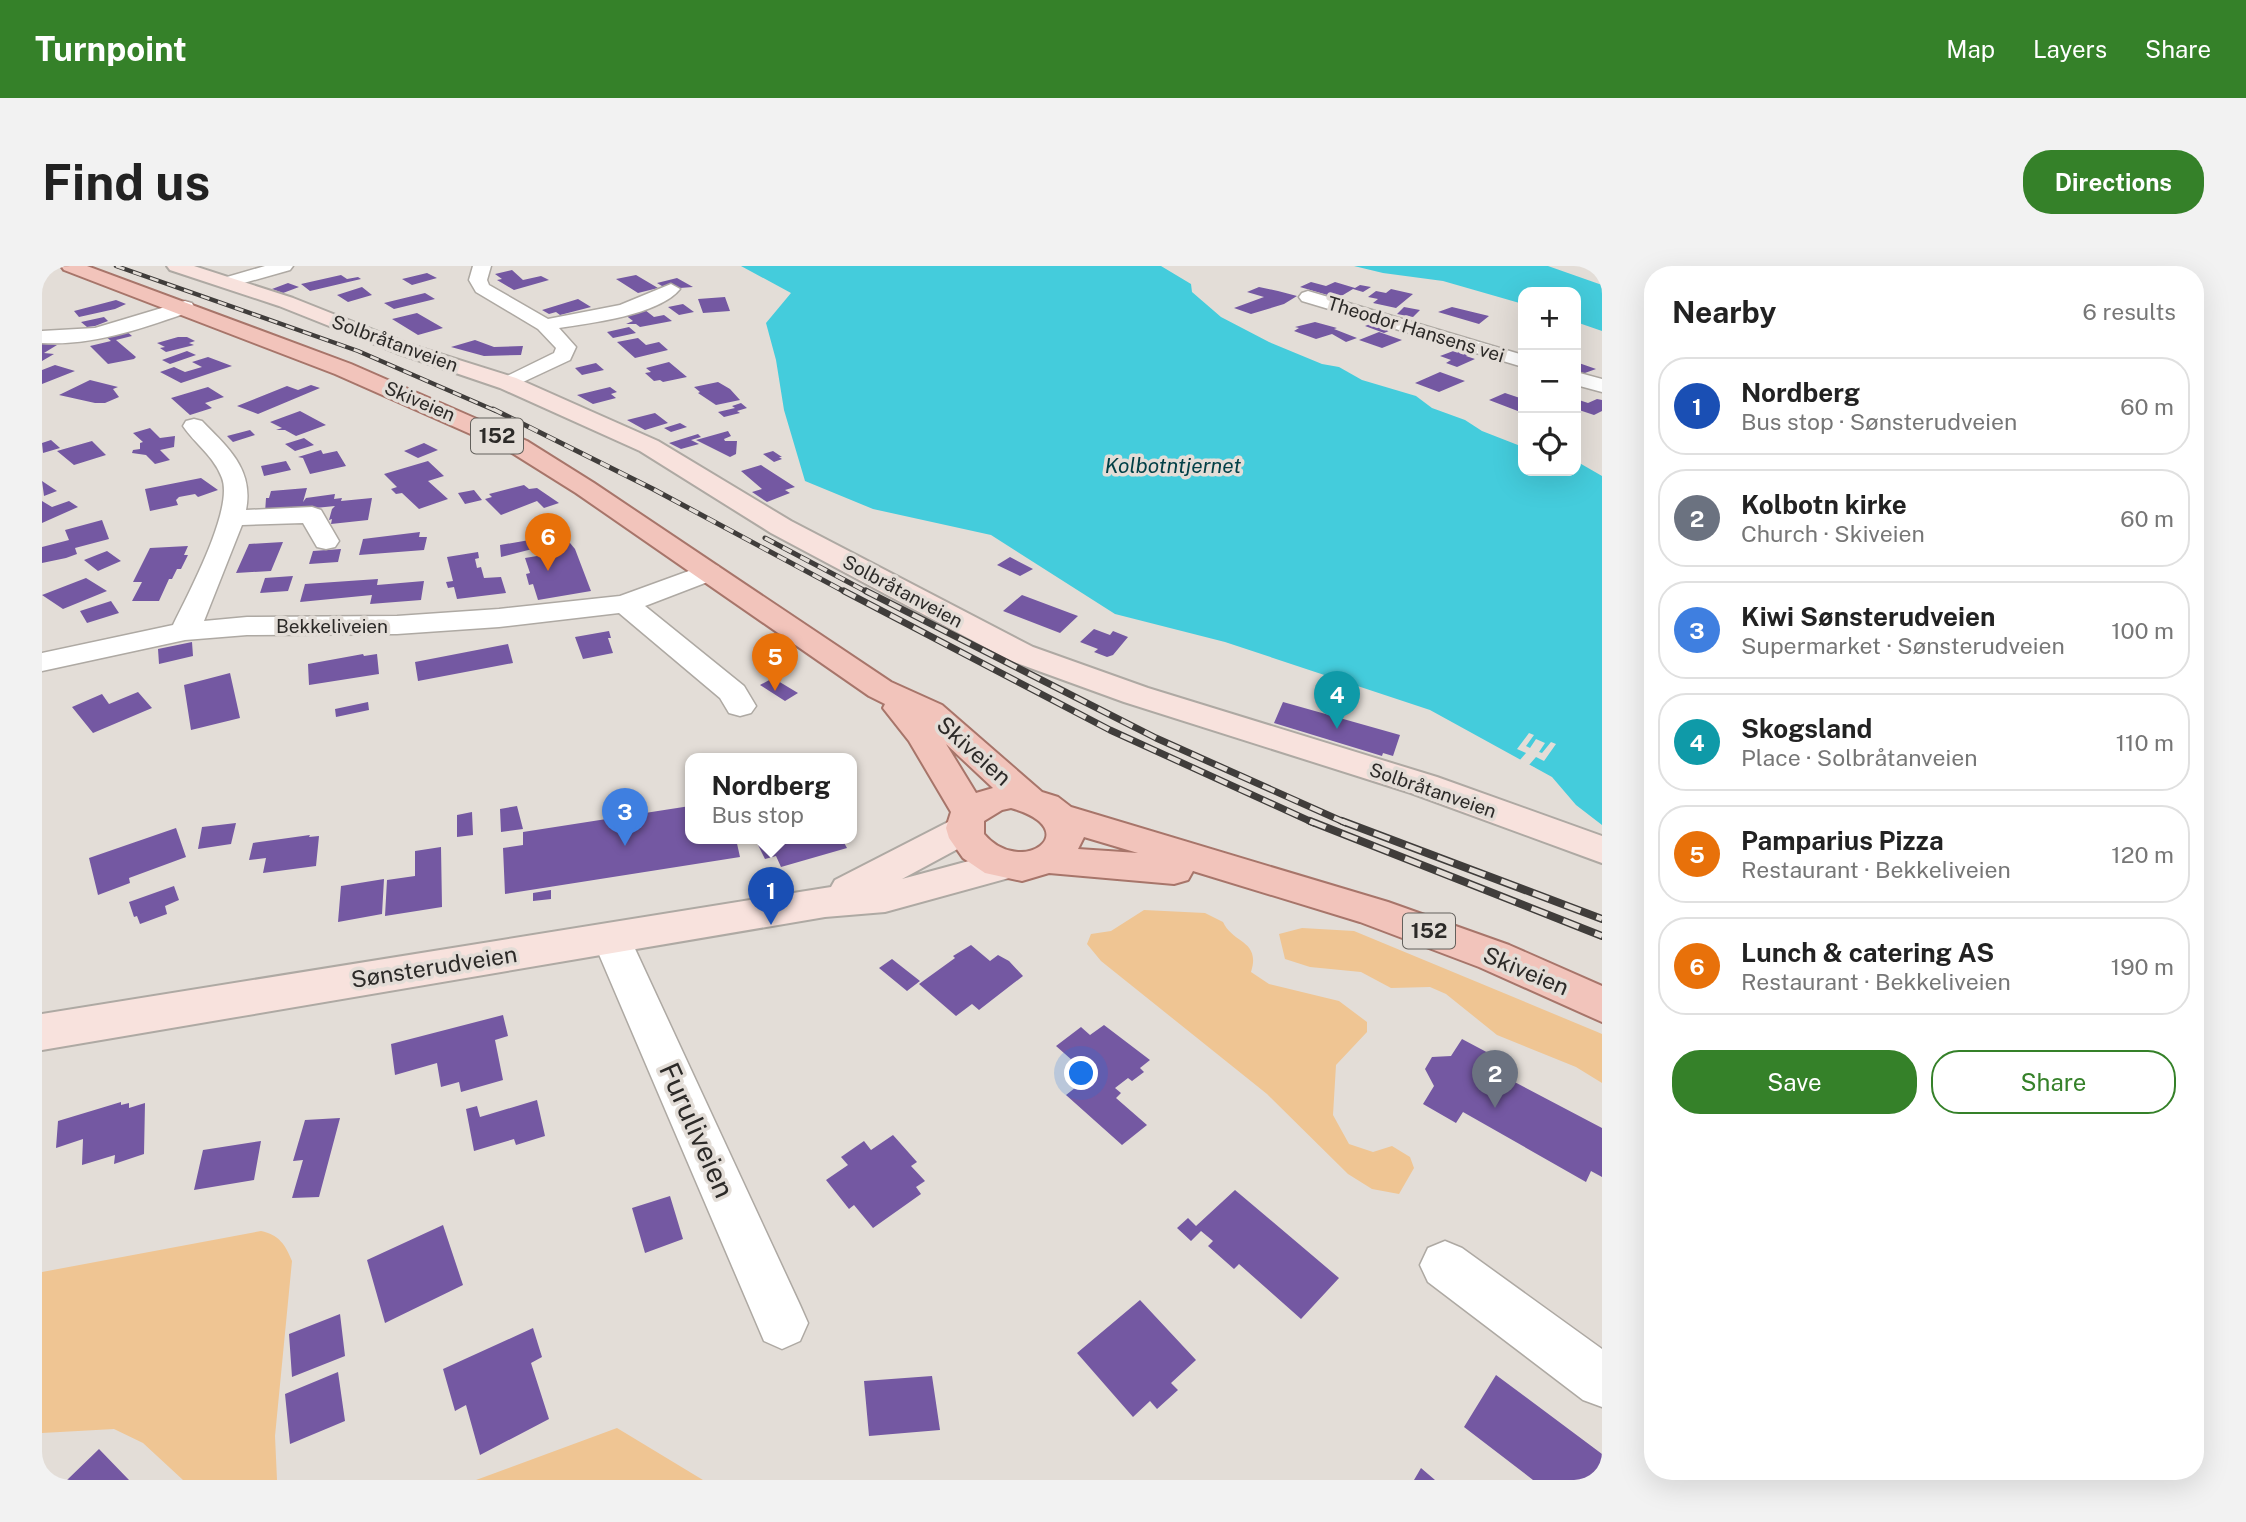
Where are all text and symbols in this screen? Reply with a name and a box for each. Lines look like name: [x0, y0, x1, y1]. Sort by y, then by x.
text: Turnpoint: [35, 30, 187, 68]
text: Map: [1946, 35, 1995, 63]
text: Layers: [2033, 35, 2107, 63]
text: Share: [2145, 35, 2211, 63]
button: Directions: [2023, 150, 2204, 214]
text: Find us: [42, 153, 210, 211]
map controls: [1518, 287, 1581, 476]
button: +: [1518, 287, 1581, 350]
street label: Theodor Hansens vei: [1325, 292, 1507, 366]
text: Nearby: [1672, 294, 1776, 330]
text: 6 results: [2083, 298, 2176, 325]
street label: Solbråtanveien: [329, 310, 461, 376]
button: −: [1518, 350, 1581, 413]
street label: Skiveien: [381, 376, 459, 426]
text: Nordberg: [1741, 377, 1860, 408]
text: 1: [1692, 393, 1702, 420]
text: 60 m: [2120, 393, 2174, 420]
text: Bus stop · Sønsterudveien: [1741, 408, 2017, 435]
button: locate: [1518, 413, 1581, 476]
road number: 152: [471, 418, 523, 454]
water label: Kolbotntjernet: [1105, 453, 1241, 478]
text: Kolbotn kirke: [1741, 489, 1907, 520]
text: 2: [1690, 505, 1704, 532]
text: 60 m: [2120, 505, 2174, 532]
pin: 6: [525, 513, 571, 571]
text: Church · Skiveien: [1741, 520, 1925, 547]
street label: Solbråtanveien: [839, 550, 967, 632]
text: Kiwi Sønsterudveien: [1741, 601, 1995, 632]
street label: Bekkeliveien: [276, 615, 388, 637]
text: 3: [1689, 617, 1705, 644]
text: 100 m: [2111, 617, 2174, 644]
text: Supermarket · Sønsterudveien: [1741, 632, 2065, 659]
pin: 5: [752, 633, 798, 691]
pin: 4: [1314, 671, 1360, 729]
street label: Skiveien: [932, 710, 1017, 791]
text: Skogsland: [1741, 713, 1872, 744]
text: 4: [1689, 729, 1705, 756]
text: 110 m: [2116, 729, 2174, 756]
text: Place · Solbråtanveien: [1741, 744, 1977, 771]
popup: [685, 753, 857, 844]
street label: Solbråtanveien: [1367, 758, 1499, 822]
text: Nordberg: [711, 770, 831, 801]
pin: 3: [602, 788, 648, 846]
text: Bus stop: [711, 801, 804, 828]
text: Pamparius Pizza: [1741, 825, 1944, 856]
text: 5: [1689, 841, 1705, 868]
text: 120 m: [2111, 841, 2174, 868]
text: Restaurant · Bekkeliveien: [1741, 856, 2011, 883]
pin: 1: [748, 867, 794, 925]
road number: 152: [1403, 914, 1455, 948]
text: Lunch & catering AS: [1741, 937, 1994, 968]
street label: Sønsterudveien: [349, 940, 519, 993]
street label: Skiveien: [1479, 940, 1573, 1001]
text: 6: [1689, 953, 1705, 980]
text: 190 m: [2111, 953, 2174, 980]
text: Restaurant · Bekkeliveien: [1741, 968, 2011, 995]
pin: 2: [1472, 1050, 1518, 1108]
button: Save: [1672, 1050, 1917, 1114]
button: Share: [1931, 1050, 2176, 1114]
your location: [1064, 1056, 1098, 1090]
street label: Furuliveien: [653, 1057, 742, 1202]

